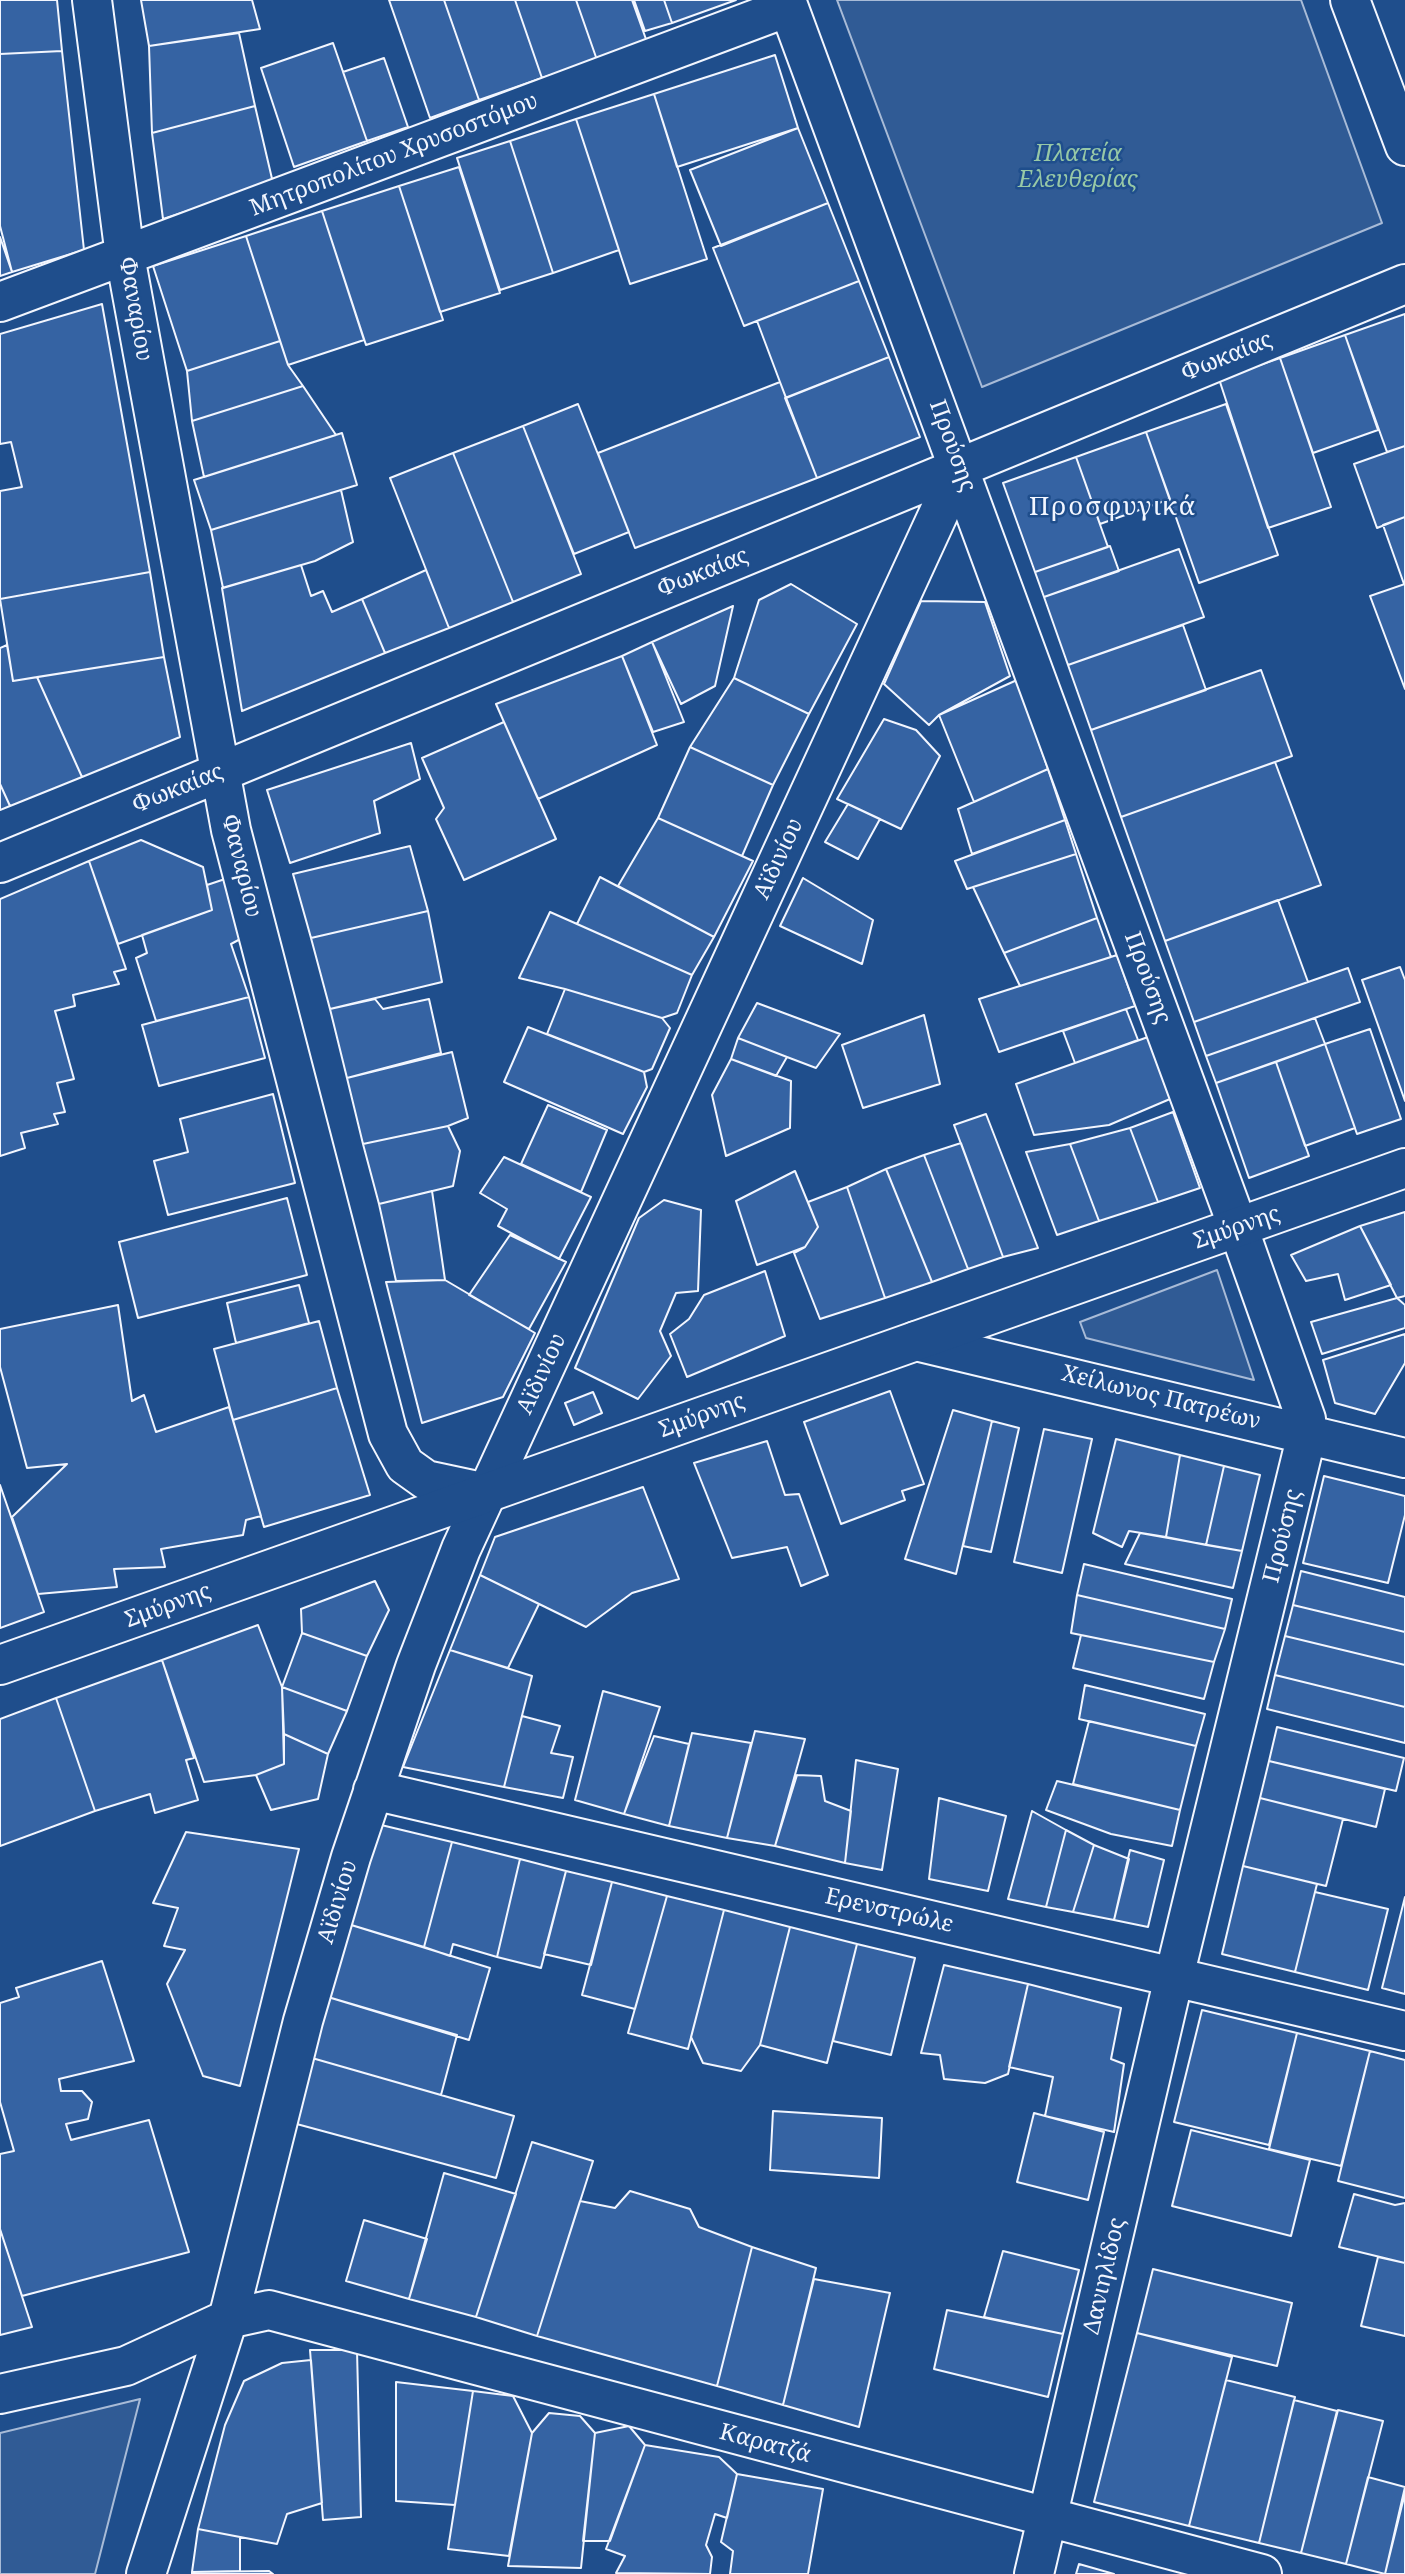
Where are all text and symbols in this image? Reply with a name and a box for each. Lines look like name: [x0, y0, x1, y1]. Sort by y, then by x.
street label: Μητροπολίτου Χρυσοστόμου: [246, 87, 542, 223]
park label: Πλατεία Ελευθερίας: [1018, 140, 1138, 194]
street label: Φαναρίου: [112, 255, 158, 363]
street label: Φωκαίας: [1177, 326, 1277, 388]
street label: Προύσης: [923, 396, 981, 496]
district label: Προσφυγικά: [1030, 492, 1196, 524]
street label: Φωκαίας: [653, 542, 753, 604]
street label: Φωκαίας: [128, 758, 228, 820]
street label: Φαναρίου: [215, 812, 267, 920]
street label: Αϊδινίου: [748, 814, 810, 904]
street label: Προύσης: [1118, 928, 1176, 1028]
street label: Σμύρνης: [1190, 1200, 1284, 1256]
street label: Αϊδινίου: [511, 1329, 573, 1419]
street label: Χείλωνος Πατρέων: [1059, 1360, 1263, 1436]
street label: Σμύρνης: [655, 1388, 749, 1444]
street label: Προύσης: [1258, 1486, 1308, 1586]
street label: Σμύρνης: [121, 1578, 215, 1634]
street label: Αϊδινίου: [312, 1857, 364, 1947]
street label: Ερενστρώλε: [822, 1883, 956, 1939]
street label: Δανιηλίδος: [1078, 2215, 1132, 2337]
street label: Καρατζά: [716, 2419, 814, 2469]

